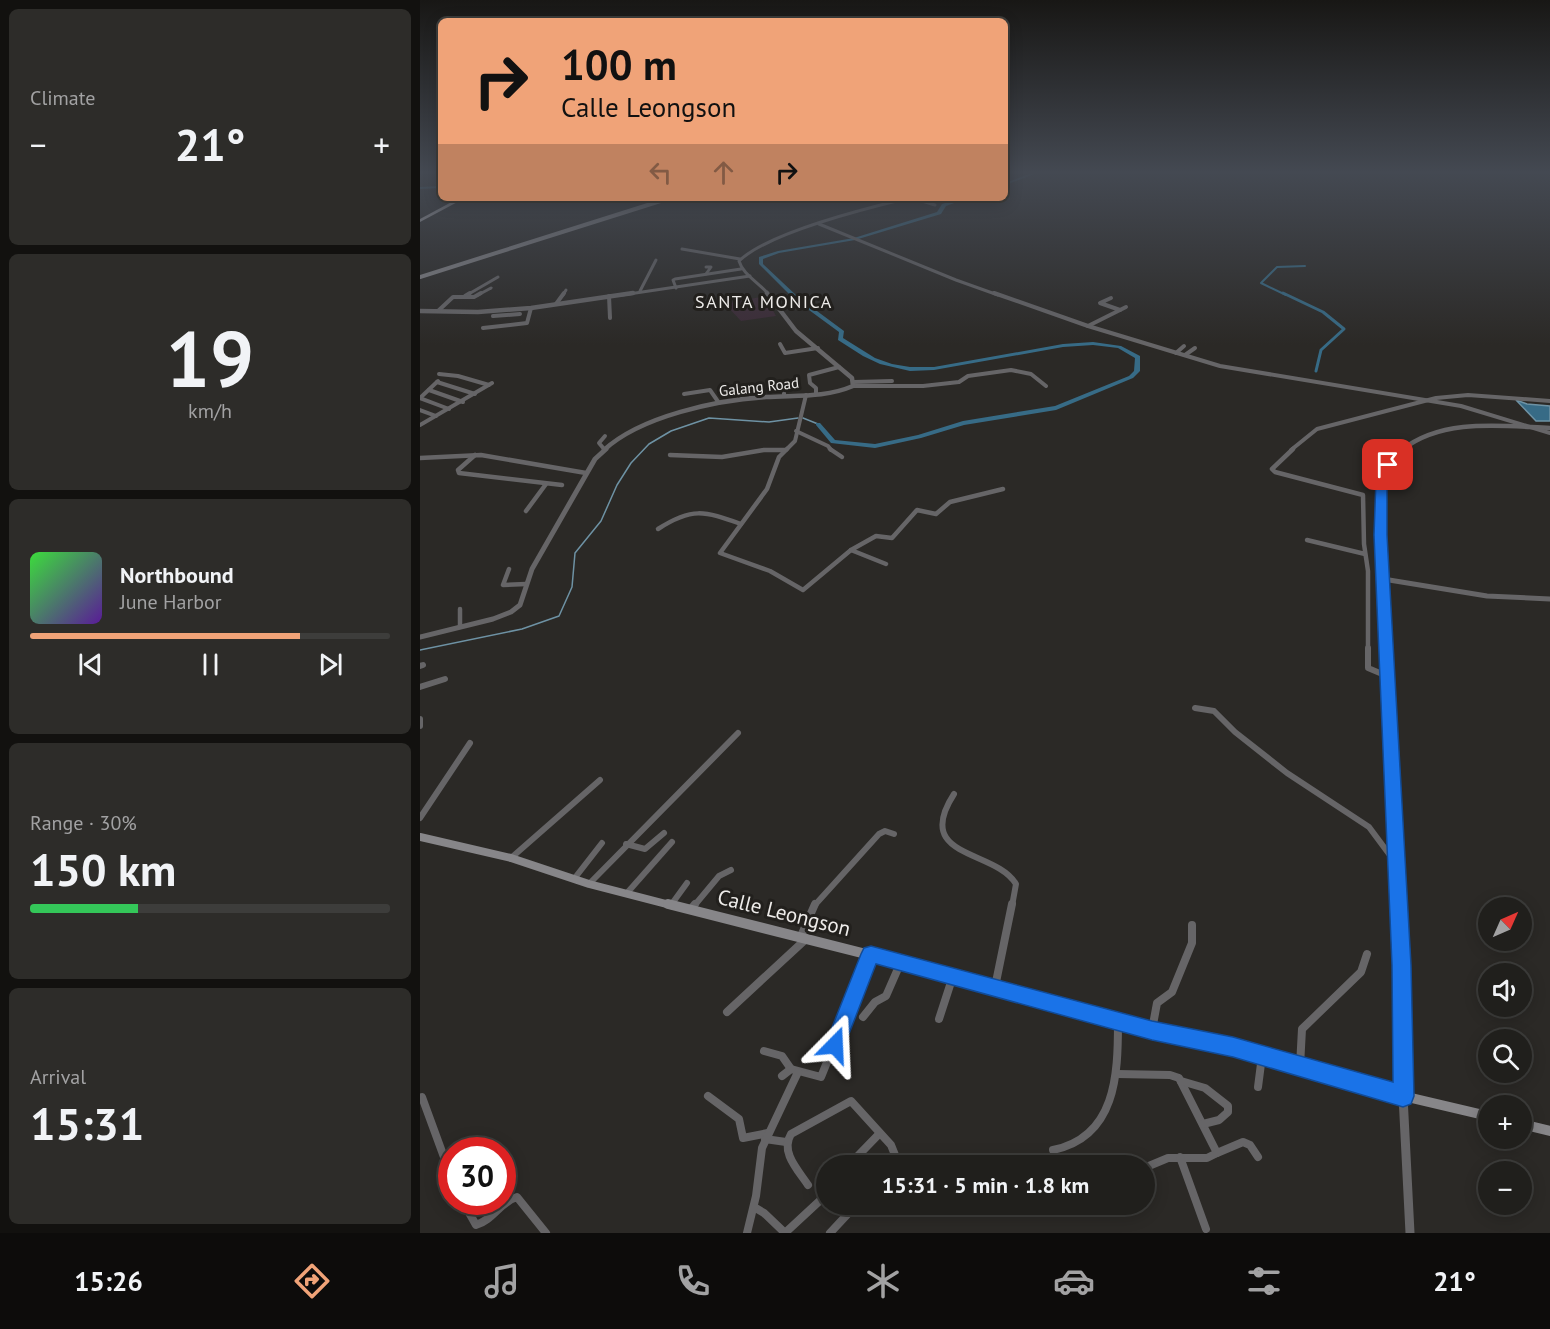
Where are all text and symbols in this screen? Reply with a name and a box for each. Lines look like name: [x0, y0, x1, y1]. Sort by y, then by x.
text: 100 m: [561, 37, 677, 92]
icon: right: [462, 42, 540, 120]
text: Climate: [30, 85, 96, 111]
text: Calle Leongson: [561, 90, 736, 124]
text: 21°: [175, 115, 245, 173]
text: −: [30, 123, 47, 166]
text: +: [373, 123, 390, 166]
icon: left: [644, 156, 677, 189]
icon: ahead: [707, 156, 740, 189]
icon: right: [770, 156, 803, 189]
district label: SANTA MONICA: [695, 290, 833, 313]
text: 19: [166, 308, 254, 409]
street label: Galang Road: [718, 373, 800, 400]
text: km/h: [188, 398, 232, 424]
pin: [1362, 439, 1413, 490]
icon: arrive: [1371, 448, 1404, 481]
text: Northbound: [120, 561, 234, 589]
text: June Harbor: [120, 589, 222, 615]
icon: previous: [74, 648, 107, 681]
icon: pause: [194, 648, 227, 681]
icon: next: [314, 648, 347, 681]
text: Range · 30%: [30, 810, 137, 836]
text: 150 km: [30, 840, 176, 898]
street label: Calle Leongson: [715, 883, 853, 942]
north arrow: [1478, 897, 1532, 951]
map controls: [1478, 897, 1532, 1215]
button: sound: [1478, 963, 1532, 1017]
position arrow: [803, 1013, 867, 1077]
button: search: [1478, 1029, 1532, 1083]
text: Arrival: [30, 1064, 86, 1090]
text: 15:31: [30, 1094, 144, 1152]
button: +: [1478, 1095, 1532, 1149]
speed limit sign: 30: [438, 1137, 516, 1215]
button: −: [1478, 1161, 1532, 1215]
text: 15:31 · 5 min · 1.8 km: [882, 1171, 1089, 1199]
icon: directions: [291, 1260, 333, 1302]
icon: music: [481, 1260, 523, 1302]
icon: phone: [672, 1260, 714, 1302]
icon: climate: [862, 1260, 904, 1302]
icon: car: [1053, 1260, 1095, 1302]
icon: filters: [1243, 1260, 1285, 1302]
text: 15:26: [74, 1264, 143, 1298]
text: 21°: [1433, 1264, 1476, 1298]

